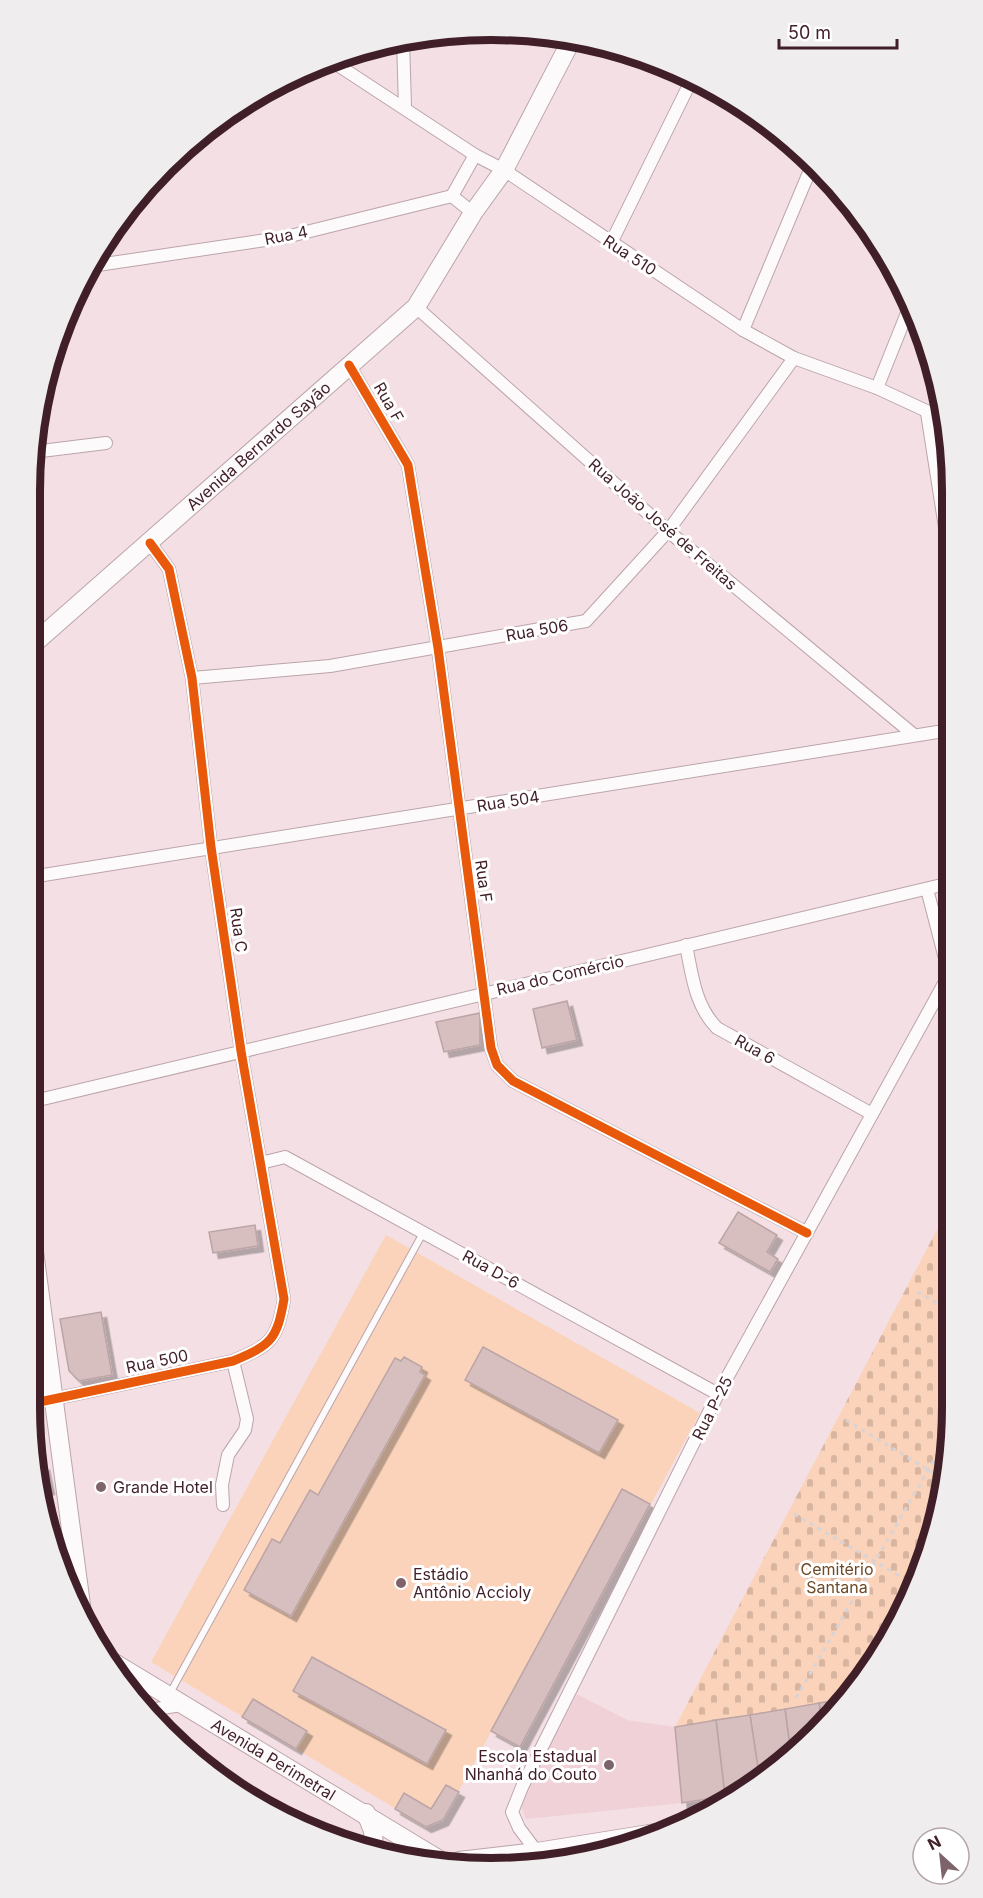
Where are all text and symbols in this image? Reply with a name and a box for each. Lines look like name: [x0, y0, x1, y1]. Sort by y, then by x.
scale bar: [779, 12, 898, 50]
text: 50 m: [788, 22, 831, 43]
street label: Rua 4: [263, 221, 309, 249]
street label: Rua 510: [600, 230, 660, 280]
street label: Avenida Bernardo Sayão: [182, 377, 335, 514]
street label: Rua F: [370, 379, 408, 425]
street label: Rua João José de Freitas: [585, 454, 741, 594]
street label: Rua 506: [504, 615, 570, 645]
street label: Rua 504: [475, 786, 541, 816]
street label: Rua F: [471, 858, 497, 904]
street label: Rua C: [226, 906, 252, 954]
street label: Rua do Comércio: [494, 951, 626, 999]
street label: Rua 6: [731, 1030, 779, 1068]
street label: Rua D-6: [459, 1245, 523, 1293]
street label: Rua 500: [124, 1345, 190, 1377]
street label: Rua P-25: [687, 1373, 737, 1443]
place label: Grande Hotel: [113, 1477, 213, 1497]
marker: Grande Hotel: [94, 1480, 108, 1494]
park label: Cemitério Santana: [800, 1559, 874, 1597]
place label: Estádio Antônio Accioly: [413, 1564, 531, 1602]
marker: Estádio Antônio Accioly: [394, 1576, 408, 1590]
street label: Avenida Perimetral: [208, 1714, 339, 1805]
place label: Escola Estadual Nhanhá do Couto: [465, 1746, 597, 1784]
marker: Escola Estadual Nhanhá do Couto: [602, 1758, 616, 1772]
north arrow: [911, 1826, 971, 1886]
text: N: [924, 1831, 944, 1854]

